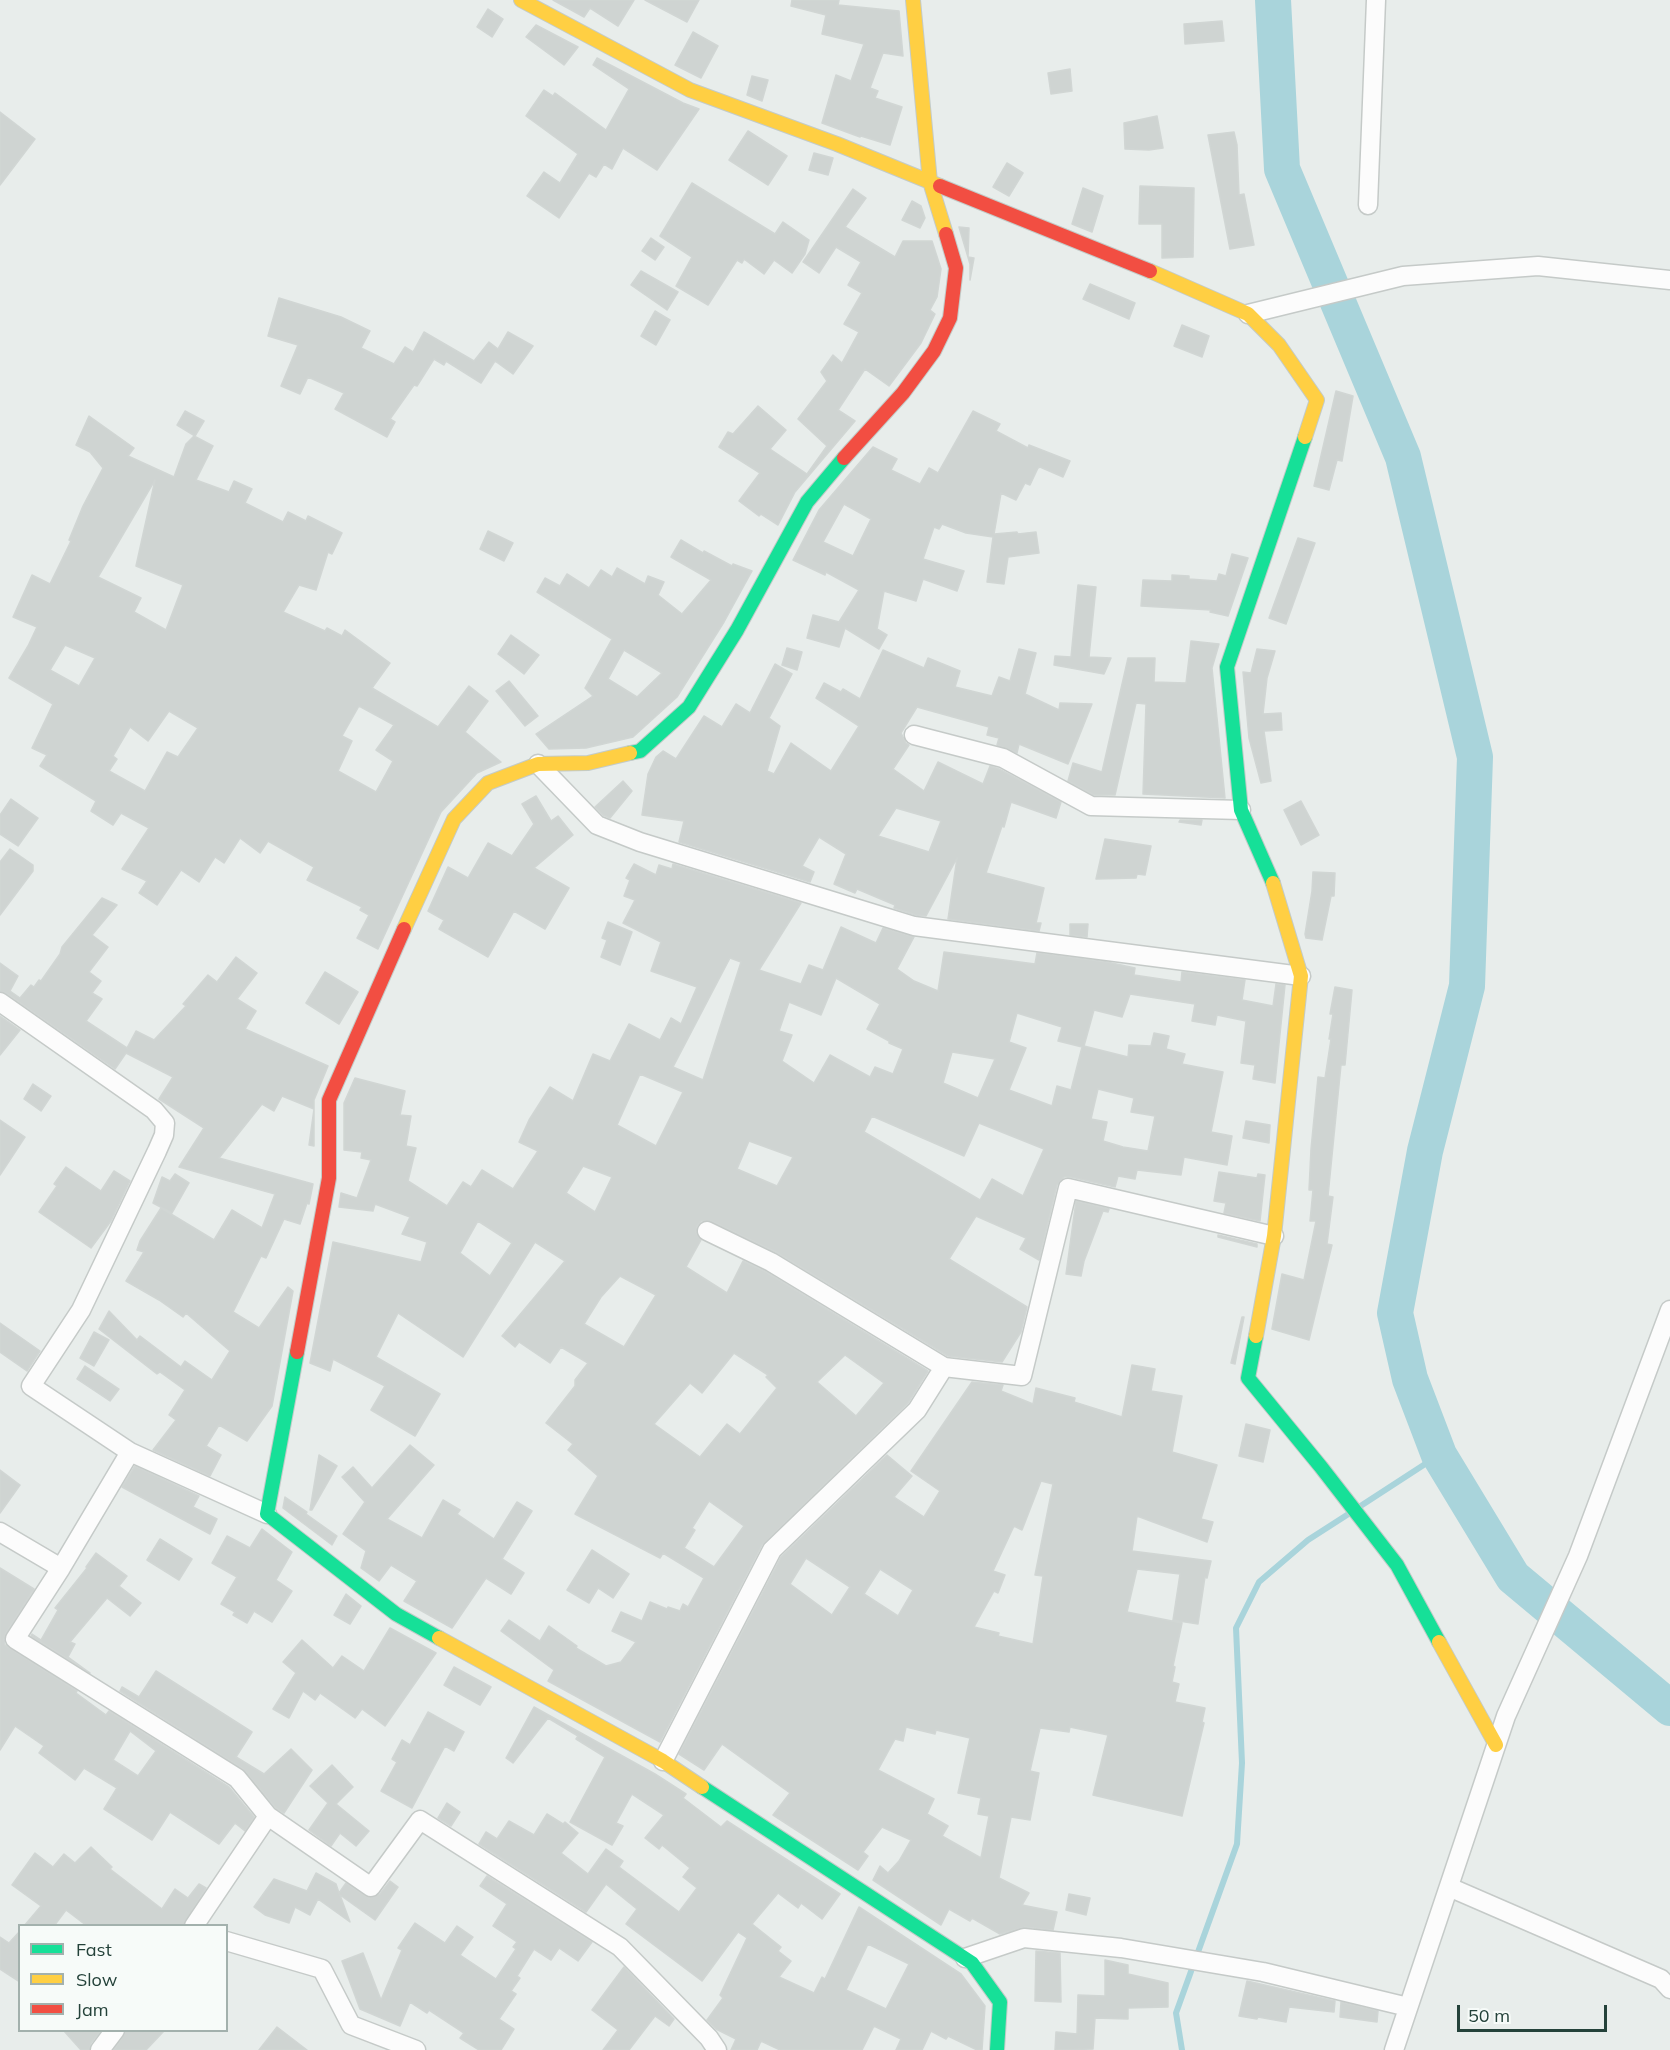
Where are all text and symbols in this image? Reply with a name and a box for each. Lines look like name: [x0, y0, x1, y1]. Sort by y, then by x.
legend: [18, 1924, 228, 2032]
text: Fast: [76, 1938, 112, 1961]
text: Slow: [76, 1968, 117, 1991]
scale bar: [1460, 1993, 1610, 2031]
text: Jam: [76, 1998, 109, 2021]
text: 50 m: [1468, 2004, 1510, 2027]

